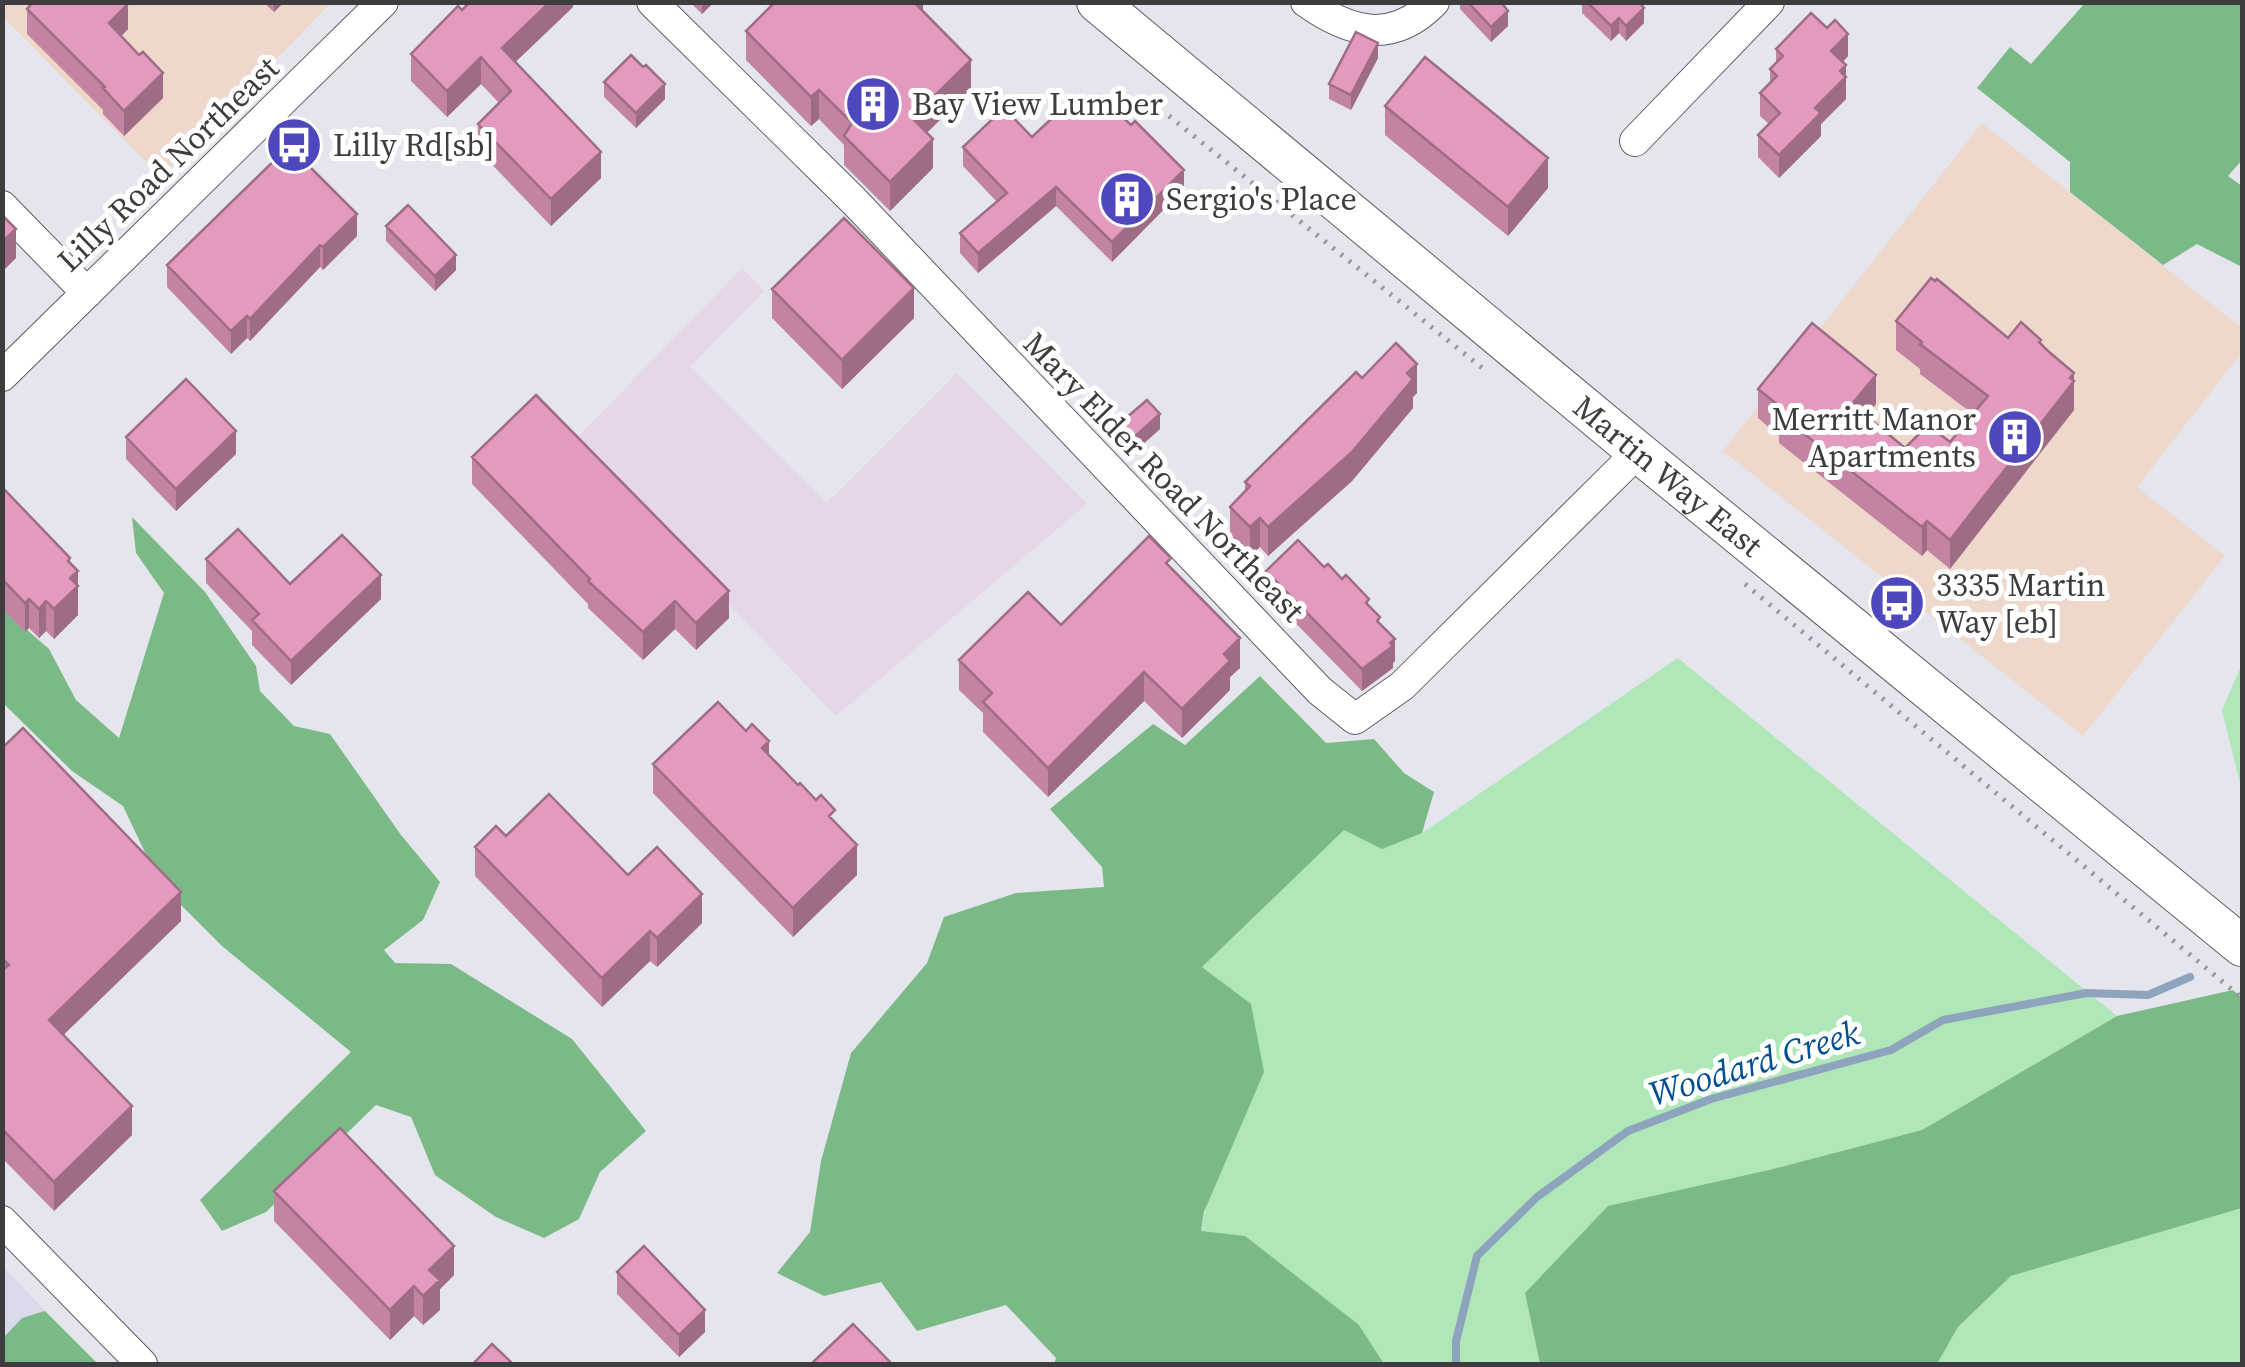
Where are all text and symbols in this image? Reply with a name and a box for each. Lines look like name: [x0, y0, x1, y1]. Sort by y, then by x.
street label: Lilly Road Northeast: [48, 46, 289, 281]
building icon: Bay View Lumber: [843, 74, 903, 134]
place label: Bay View Lumber: [912, 82, 1164, 126]
bus stop icon: Lilly Rd[sb]: [264, 115, 324, 175]
place label: Lilly Rd[sb]: [333, 123, 494, 167]
building icon: Sergio's Place: [1097, 169, 1157, 229]
place label: Sergio's Place: [1166, 177, 1357, 221]
street label: Mary Elder Road Northeast: [1014, 322, 1315, 632]
street label: Martin Way East: [1564, 385, 1772, 567]
place label: Merritt Manor Apartments: [1771, 397, 1976, 478]
building icon: Merritt Manor Apartments: [1985, 407, 2045, 467]
place label: 3335 Martin Way [eb]: [1936, 563, 2105, 644]
bus stop icon: 3335 Martin Way [eb]: [1867, 573, 1927, 633]
water label: Woodard Creek: [1643, 1008, 1866, 1118]

